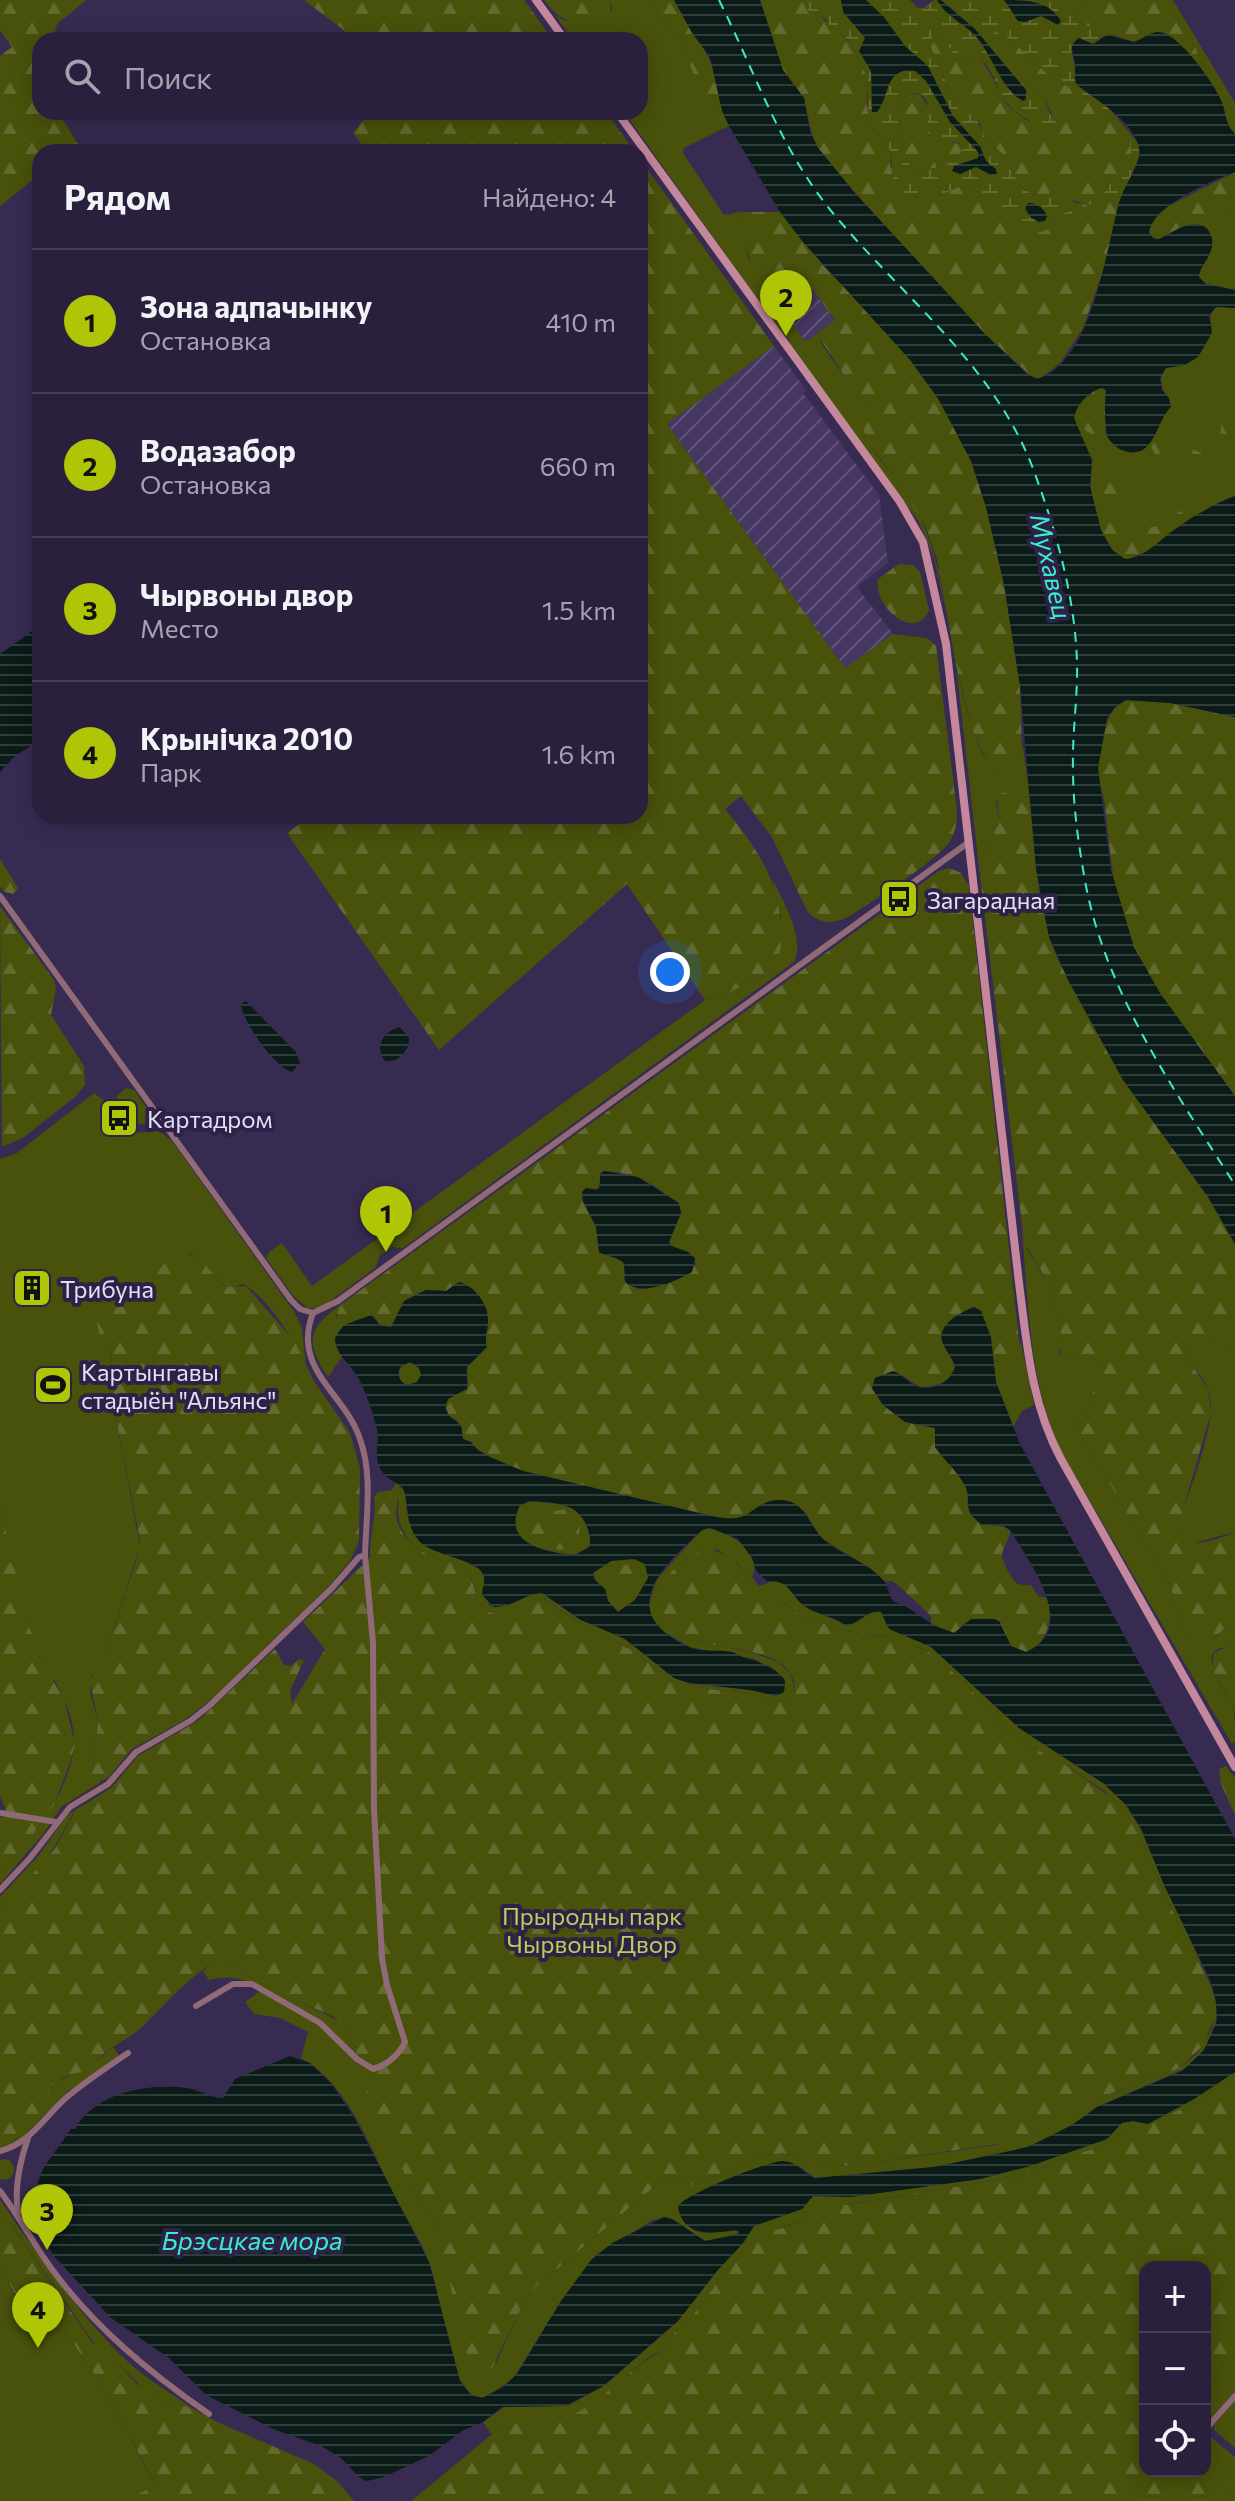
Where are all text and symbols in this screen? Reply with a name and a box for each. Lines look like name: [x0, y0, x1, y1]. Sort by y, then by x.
search box: [32, 32, 648, 120]
icon: search: [60, 54, 104, 98]
text: Поиск: [124, 58, 212, 95]
text: Рядом: [64, 175, 171, 217]
text: Найдено: 4: [482, 181, 616, 212]
pin: 2: [760, 270, 812, 336]
text: Зона адпачынку: [140, 287, 373, 324]
text: 1: [84, 306, 96, 337]
text: 410 m: [545, 306, 616, 337]
text: Остановка: [140, 324, 271, 355]
text: Водазабор: [140, 431, 296, 468]
text: 2: [83, 450, 97, 481]
text: 660 m: [540, 450, 616, 481]
text: Остановка: [140, 468, 271, 499]
water label: Мухавец: [1025, 510, 1079, 622]
text: Чырвоны двор: [140, 575, 353, 612]
text: 3: [82, 594, 98, 625]
text: 1.5 km: [542, 594, 616, 625]
text: Место: [140, 612, 219, 643]
text: Крынічка 2010: [140, 719, 353, 756]
text: 4: [82, 738, 98, 769]
text: 1.6 km: [542, 738, 616, 769]
text: Парк: [140, 756, 202, 787]
bus stop icon: Загарадная: [878, 878, 920, 920]
place label: Загарадная: [927, 885, 1055, 914]
your location: [650, 952, 690, 992]
bus stop icon: Картадром: [98, 1097, 140, 1139]
place label: Картадром: [147, 1104, 273, 1133]
pin: 1: [360, 1186, 412, 1252]
building icon: Трибуна: [11, 1267, 53, 1309]
place label: Трибуна: [60, 1274, 154, 1303]
place label: Картынгавы стадыён "Альянс": [81, 1357, 276, 1414]
sports icon: Картынгавы стадыён "Альянс": [32, 1364, 74, 1406]
park label: Прыродны парк Чырвоны Двор: [502, 1901, 682, 1958]
pin: 3: [21, 2184, 73, 2250]
water label: Брэсцкае мора: [161, 2224, 343, 2255]
map controls: [1139, 2261, 1211, 2477]
button: +: [1139, 2261, 1211, 2333]
pin: 4: [12, 2282, 64, 2348]
button: −: [1139, 2333, 1211, 2405]
button: locate: [1139, 2405, 1211, 2477]

